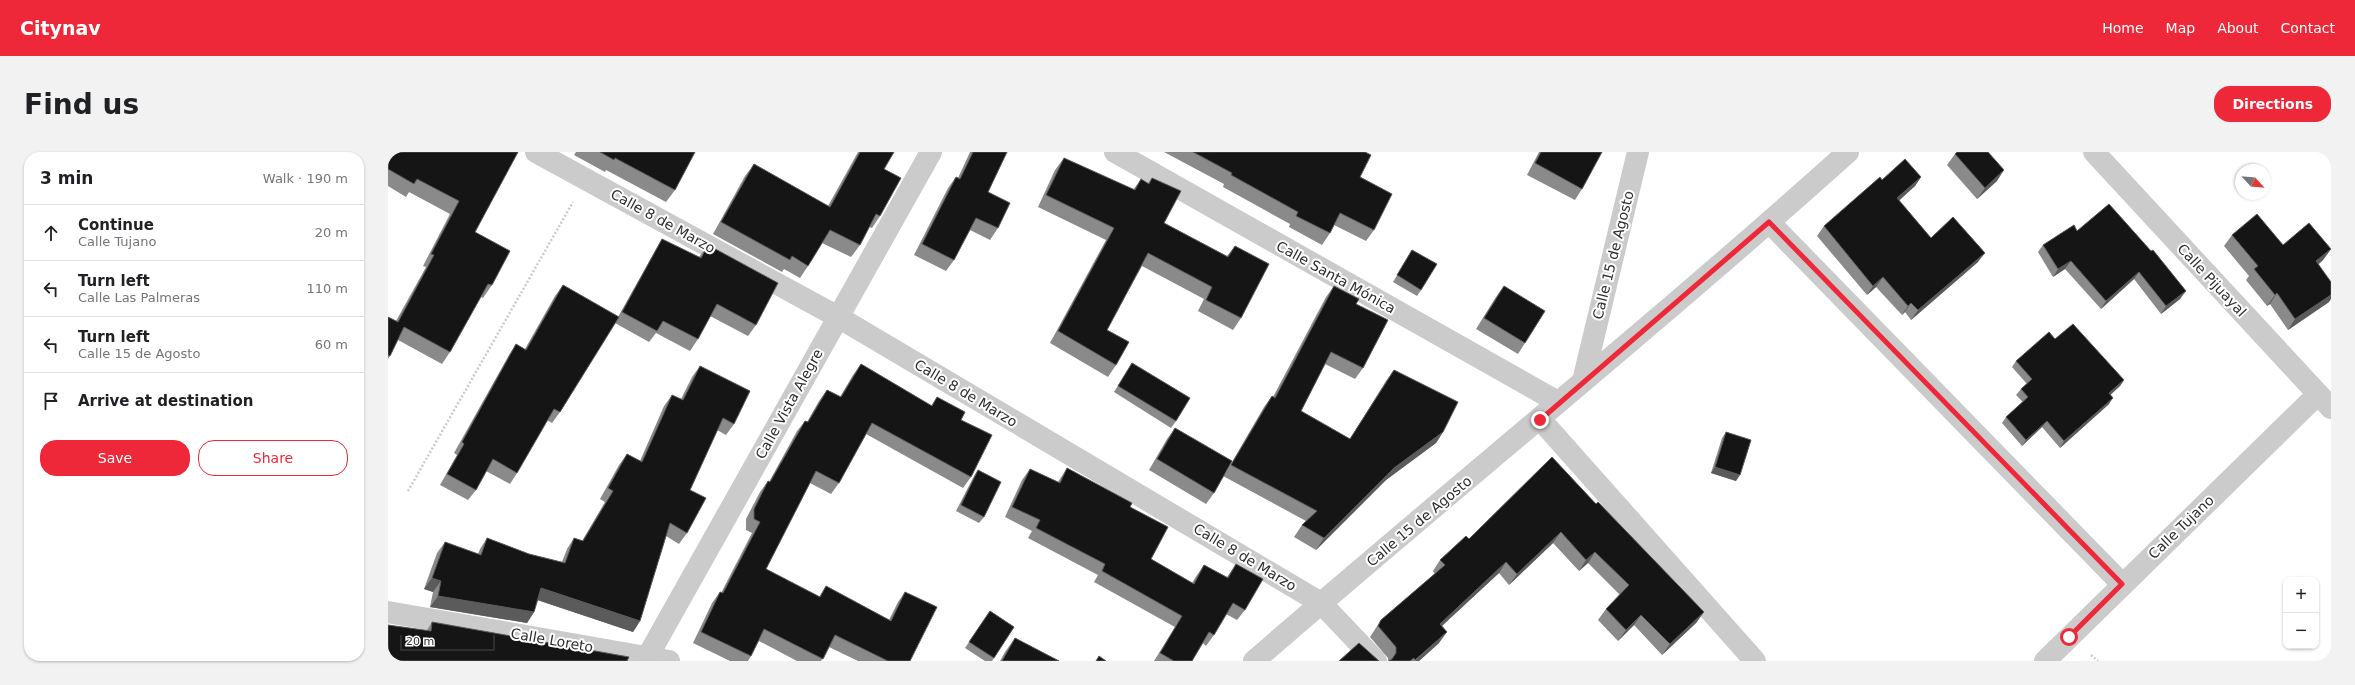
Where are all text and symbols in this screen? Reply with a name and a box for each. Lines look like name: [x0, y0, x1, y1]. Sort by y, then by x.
text: Citynav: [20, 17, 101, 39]
text: Home: [2102, 20, 2144, 36]
text: Map: [2166, 20, 2195, 36]
text: About: [2217, 20, 2259, 36]
text: Contact: [2281, 20, 2335, 36]
button: Directions: [2214, 86, 2331, 122]
text: Find us: [24, 88, 139, 121]
north arrow: [2235, 164, 2271, 200]
text: 3 min: [40, 168, 93, 188]
text: Walk · 190 m: [263, 171, 348, 186]
street label: Calle 8 de Marzo: [608, 186, 718, 256]
street label: Calle 15 de Agosto: [1589, 189, 1637, 321]
text: Continue: [78, 216, 154, 234]
icon: ahead: [40, 222, 62, 244]
text: 20 m: [315, 225, 348, 240]
text: Calle Tujano: [78, 234, 156, 249]
street label: Calle Santa Mónica: [1274, 238, 1398, 316]
street label: Calle Pijuayal: [2174, 240, 2250, 320]
text: Turn left: [78, 272, 150, 290]
icon: left: [40, 278, 62, 300]
text: 110 m: [306, 281, 348, 296]
text: Calle Las Palmeras: [78, 290, 200, 305]
text: Turn left: [78, 328, 150, 346]
icon: left: [40, 334, 62, 356]
text: 60 m: [315, 337, 348, 352]
text: Calle 15 de Agosto: [78, 346, 200, 361]
street label: Calle Vista Alegre: [752, 346, 826, 462]
street label: Calle 8 de Marzo: [912, 356, 1020, 430]
icon: arrive: [40, 390, 62, 412]
text: Arrive at destination: [78, 392, 253, 410]
route end: [1531, 411, 1549, 429]
button: Save: [40, 440, 190, 476]
button: Share: [198, 440, 348, 476]
street label: Calle 15 de Agosto: [1363, 473, 1475, 569]
street label: Calle Tujano: [2145, 492, 2217, 562]
street label: Calle 8 de Marzo: [1191, 520, 1299, 594]
map controls: [2283, 577, 2319, 649]
button: +: [2283, 577, 2319, 613]
button: −: [2283, 613, 2319, 649]
street label: Calle Loreto: [510, 625, 594, 655]
route start: [2060, 628, 2078, 646]
scale bar: [400, 633, 495, 652]
text: 20 m: [406, 635, 434, 648]

